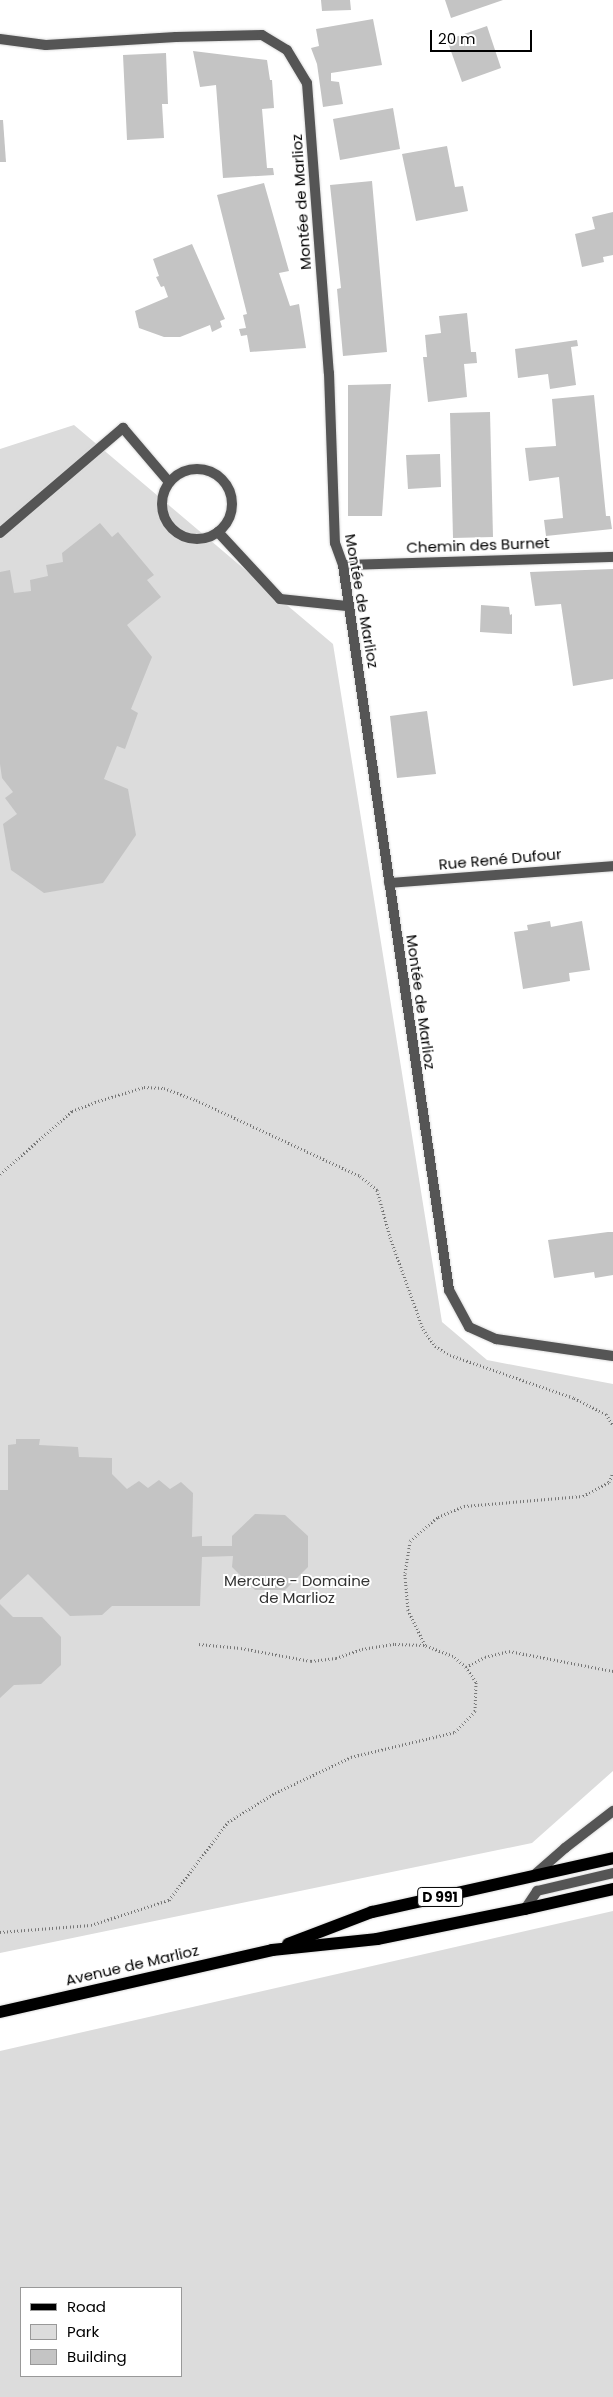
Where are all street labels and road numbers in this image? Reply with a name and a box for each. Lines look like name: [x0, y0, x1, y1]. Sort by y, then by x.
street label: Montée de Marlioz: [287, 133, 315, 271]
street label: Montée de Marlioz: [341, 532, 383, 670]
street label: Chemin des Burnet: [406, 534, 550, 556]
street label: Rue René Dufour: [438, 845, 562, 873]
street label: Montée de Marlioz: [403, 933, 439, 1071]
road number: D 991: [416, 1885, 464, 1908]
street label: Avenue de Marlioz: [64, 1941, 200, 1989]

